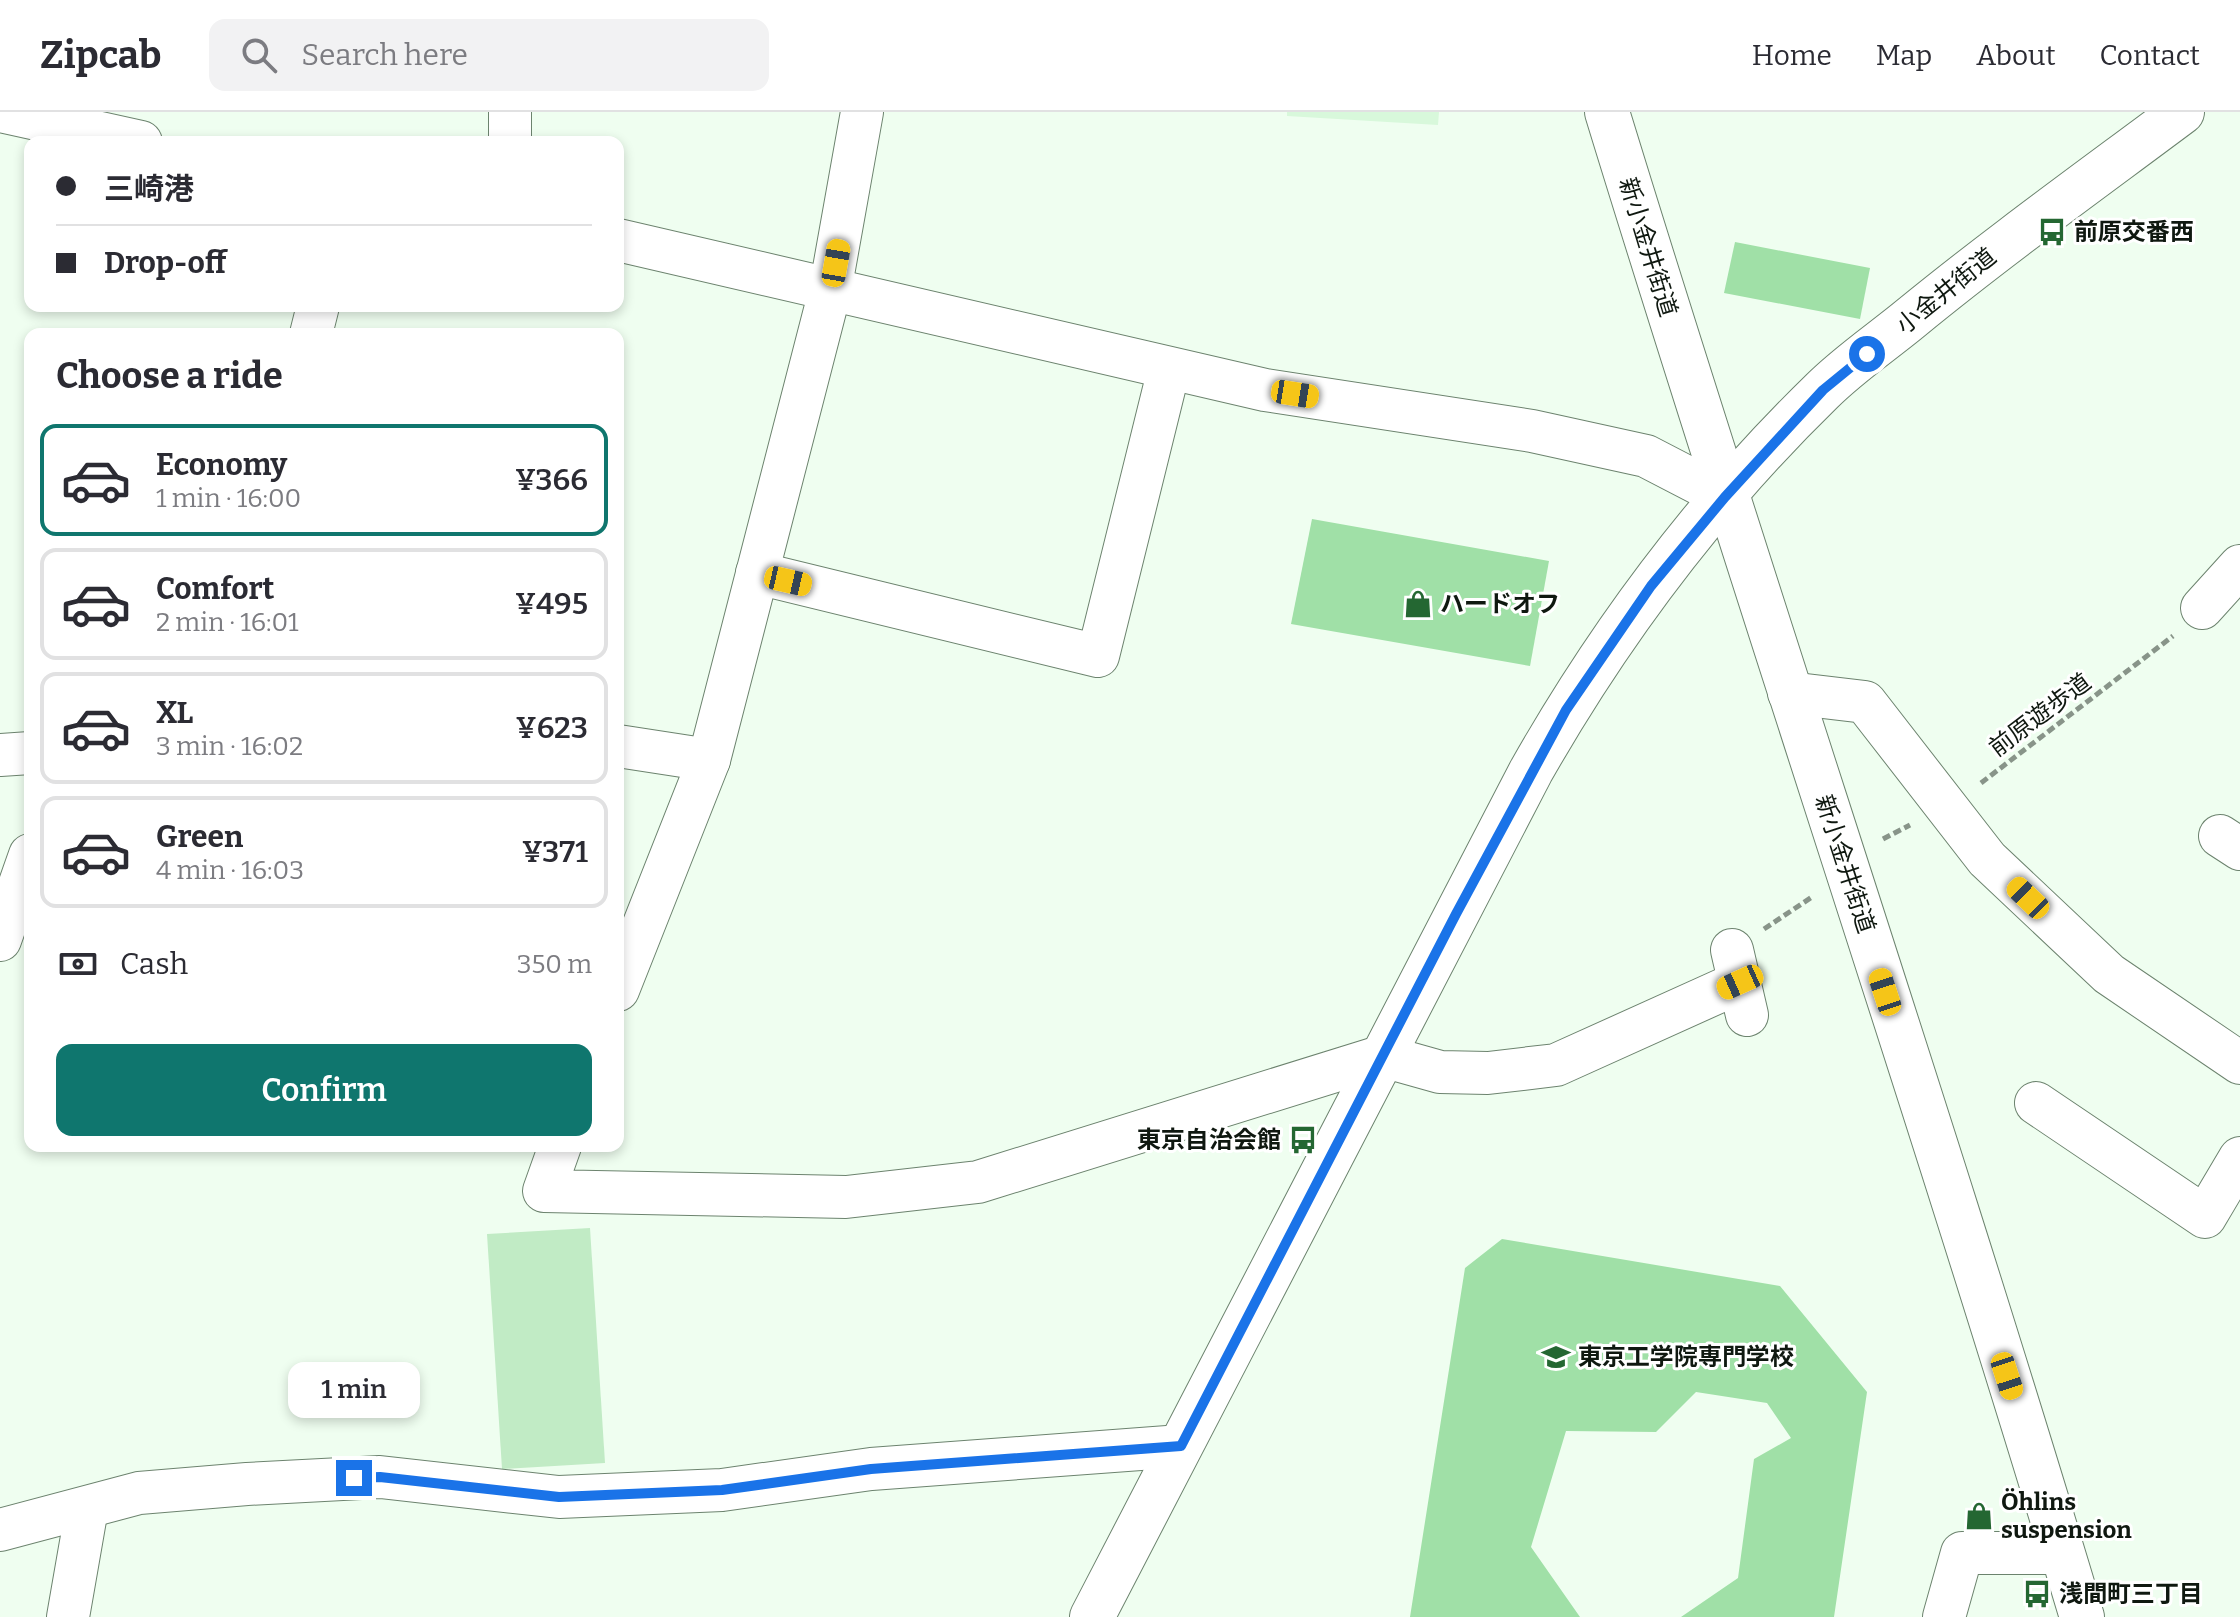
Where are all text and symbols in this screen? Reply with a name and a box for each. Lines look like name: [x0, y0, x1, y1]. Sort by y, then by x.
search box: [209, 19, 769, 91]
text: Zipcab: [40, 32, 161, 78]
icon: search: [237, 33, 281, 77]
text: Search here: [301, 37, 468, 73]
text: Home: [1752, 39, 1832, 72]
text: Map: [1876, 39, 1932, 72]
text: About: [1976, 39, 2056, 72]
text: Contact: [2100, 39, 2200, 72]
text: 三崎港: [104, 171, 194, 207]
street label: 新小金井街道: [1614, 174, 1682, 320]
bus stop icon: 前原交番西: [2037, 217, 2067, 247]
place label: 前原交番西: [2074, 218, 2194, 246]
car: [820, 237, 852, 289]
street label: 小金井街道: [1891, 242, 2001, 340]
text: Drop-off: [104, 245, 226, 281]
route start: [1849, 336, 1885, 372]
text: Choose a ride: [56, 354, 283, 398]
car: [1269, 378, 1321, 410]
icon: car: [60, 444, 132, 516]
text: Economy: [156, 447, 287, 483]
text: ¥366: [515, 462, 588, 498]
text: 1 min · 16:00: [156, 483, 301, 514]
car: [762, 564, 814, 598]
icon: car: [60, 568, 132, 640]
text: Comfort: [156, 571, 274, 607]
text: ¥495: [515, 586, 588, 622]
shop icon: ハードオフ: [1403, 589, 1433, 619]
place label: ハードオフ: [1440, 590, 1560, 618]
text: 2 min · 16:01: [156, 607, 299, 638]
street label: 前原遊歩道: [1984, 668, 2096, 762]
icon: car: [60, 692, 132, 764]
text: XL: [156, 695, 193, 731]
text: ¥623: [516, 710, 588, 746]
text: 3 min · 16:02: [156, 731, 303, 762]
street label: 新小金井街道: [1809, 791, 1881, 937]
icon: car: [60, 816, 132, 888]
text: Green: [156, 819, 243, 855]
text: ¥371: [522, 834, 588, 870]
text: 4 min · 16:03: [156, 855, 304, 886]
car: [2002, 873, 2054, 923]
icon: cash: [56, 942, 100, 986]
text: Cash: [120, 946, 188, 982]
text: 350 m: [517, 949, 592, 980]
car: [1713, 961, 1767, 1003]
car: [1866, 965, 1904, 1019]
button: Confirm: [56, 1044, 592, 1136]
bus stop icon: 東京自治会館: [1288, 1125, 1318, 1155]
place label: 東京自治会館: [1137, 1126, 1281, 1154]
school or university icon: 東京工学院専門学校: [1541, 1342, 1571, 1372]
place label: 東京工学院専門学校: [1578, 1343, 1794, 1371]
car: [1988, 1349, 2026, 1403]
callout: 1 min: [288, 1362, 420, 1418]
text: 1 min: [321, 1374, 387, 1405]
route end: [336, 1460, 372, 1496]
place label: Öhlins suspension: [2001, 1488, 2132, 1544]
shop icon: Öhlins suspension: [1964, 1501, 1994, 1531]
bus stop icon: 浅間町三丁目: [2022, 1579, 2052, 1609]
place label: 浅間町三丁目: [2059, 1580, 2203, 1608]

